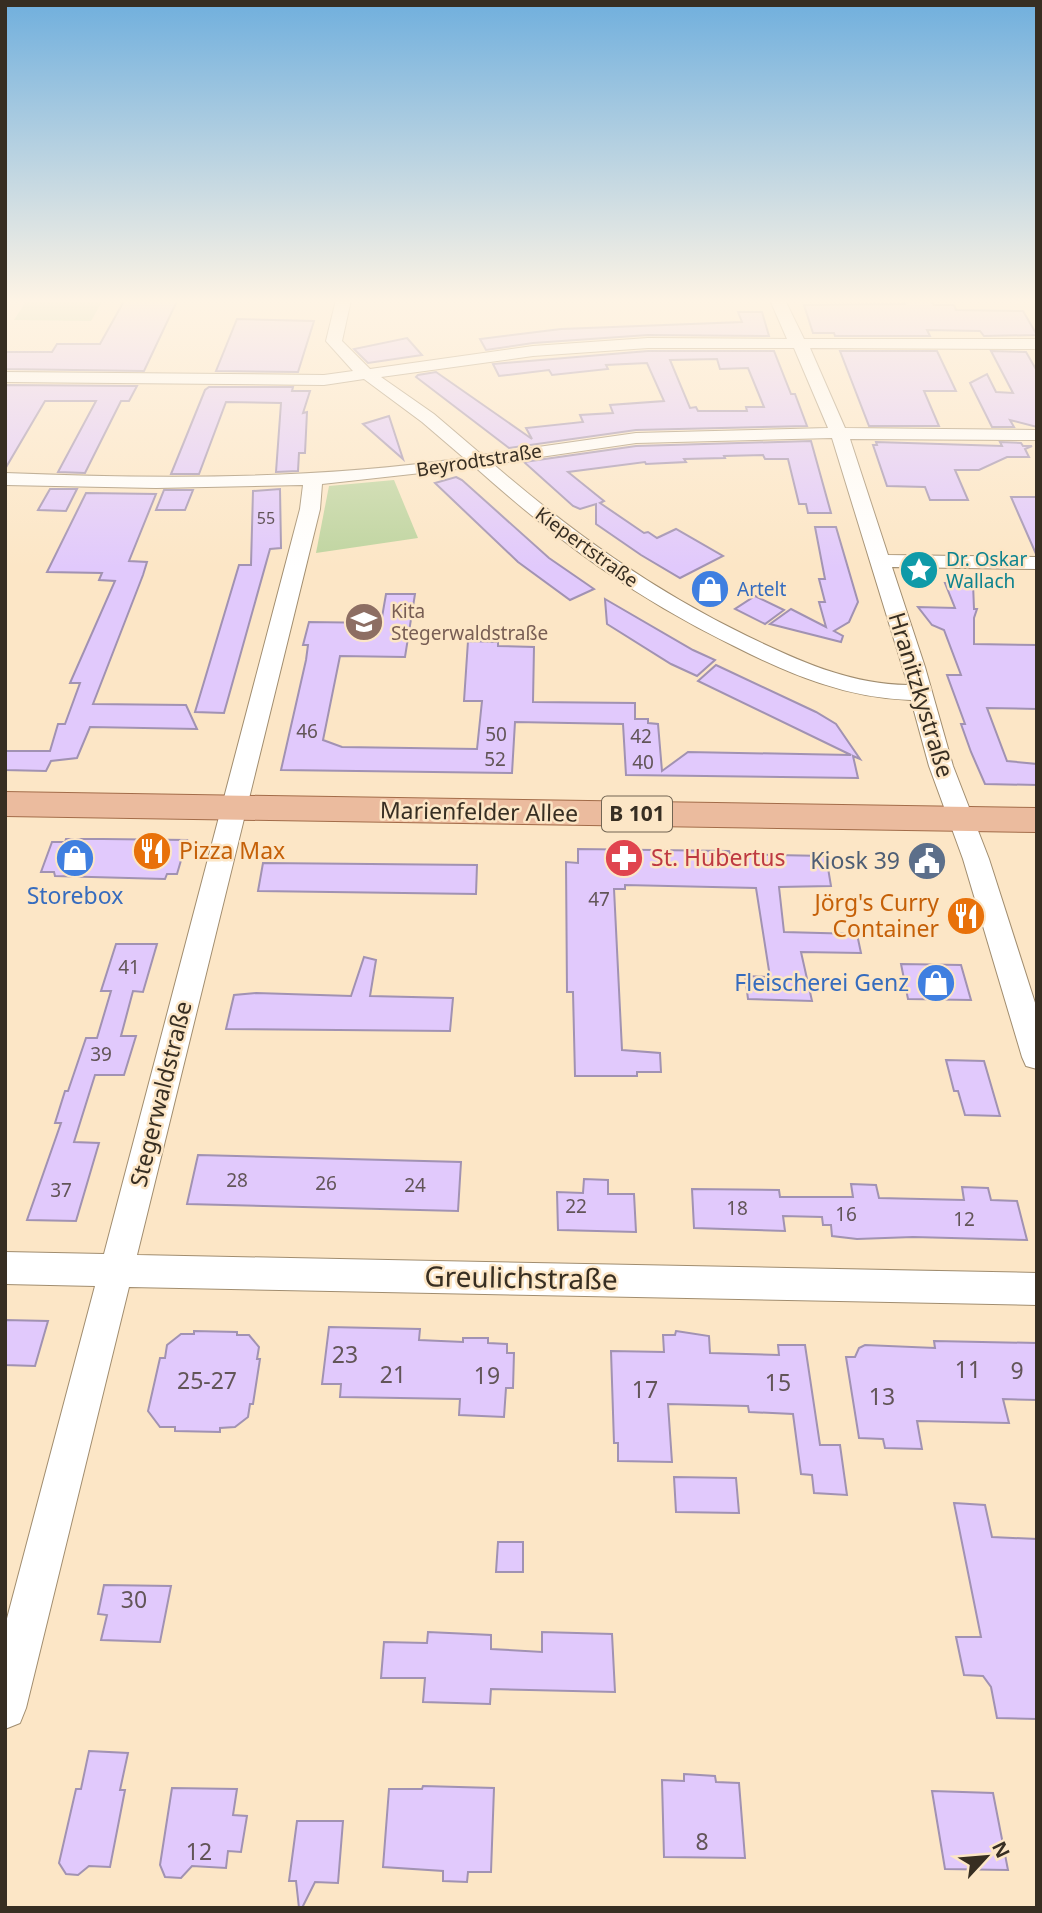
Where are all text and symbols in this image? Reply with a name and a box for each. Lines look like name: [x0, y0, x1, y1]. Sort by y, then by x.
street label: Beyrodtstraße: [414, 437, 544, 483]
street label: Kiepertstraße: [530, 501, 644, 593]
house number: 55: [257, 507, 275, 529]
place label: Dr. Oskar Wallach: [946, 546, 1027, 594]
place icon: Dr. Oskar Wallach: [898, 549, 940, 591]
shop icon: Artelt: [689, 568, 731, 610]
place label: Artelt: [737, 576, 786, 602]
place label: Kita Stegerwaldstraße: [391, 598, 548, 646]
school or university icon: Kita Stegerwaldstraße: [343, 601, 385, 643]
street label: Hranitzkystraße: [882, 608, 962, 781]
house number: 46: [296, 718, 318, 744]
house number: 50: [485, 721, 507, 747]
house number: 42: [630, 723, 652, 749]
house number: 52: [484, 746, 506, 772]
house number: 40: [632, 749, 654, 775]
street label: Marienfelder Allee: [380, 793, 578, 829]
road number: B 101: [602, 796, 672, 832]
restaurant icon: Pizza Max: [131, 830, 173, 872]
place label: Pizza Max: [179, 834, 285, 866]
shop icon: Storebox: [54, 837, 96, 879]
pharmacy icon: St. Hubertus: [603, 837, 645, 879]
public building icon: Kiosk 39: [906, 840, 948, 882]
place label: St. Hubertus: [651, 841, 785, 873]
place label: Kiosk 39: [810, 844, 900, 876]
place label: Storebox: [27, 879, 123, 911]
house number: 47: [588, 886, 610, 912]
place label: Jörg's Curry Container: [812, 886, 939, 944]
restaurant icon: Jörg's Curry Container: [945, 895, 987, 937]
house number: 41: [118, 954, 140, 980]
shop icon: Fleischerei Genz: [915, 962, 957, 1004]
place label: Fleischerei Genz: [734, 966, 909, 998]
street label: Stegerwaldstraße: [121, 998, 199, 1190]
house number: 39: [90, 1041, 112, 1067]
house number: 28: [226, 1167, 248, 1193]
house number: 26: [315, 1170, 337, 1196]
house number: 24: [404, 1172, 426, 1198]
house number: 37: [50, 1177, 72, 1203]
house number: 22: [565, 1193, 587, 1219]
house number: 18: [726, 1195, 748, 1221]
house number: 16: [835, 1201, 857, 1227]
house number: 12: [953, 1206, 975, 1232]
street label: Greulichstraße: [424, 1256, 618, 1298]
house number: 23: [332, 1338, 358, 1370]
house number: 11: [955, 1353, 981, 1385]
house number: 9: [1010, 1354, 1024, 1386]
house number: 21: [380, 1358, 406, 1390]
house number: 19: [474, 1359, 500, 1391]
house number: 25-27: [177, 1364, 237, 1396]
house number: 15: [765, 1366, 791, 1398]
house number: 17: [632, 1373, 658, 1405]
house number: 13: [869, 1380, 895, 1412]
house number: 30: [121, 1583, 147, 1615]
north arrow: [951, 1822, 1021, 1892]
house number: 8: [695, 1825, 709, 1857]
house number: 12: [186, 1835, 212, 1867]
text: N: [986, 1837, 1016, 1862]

